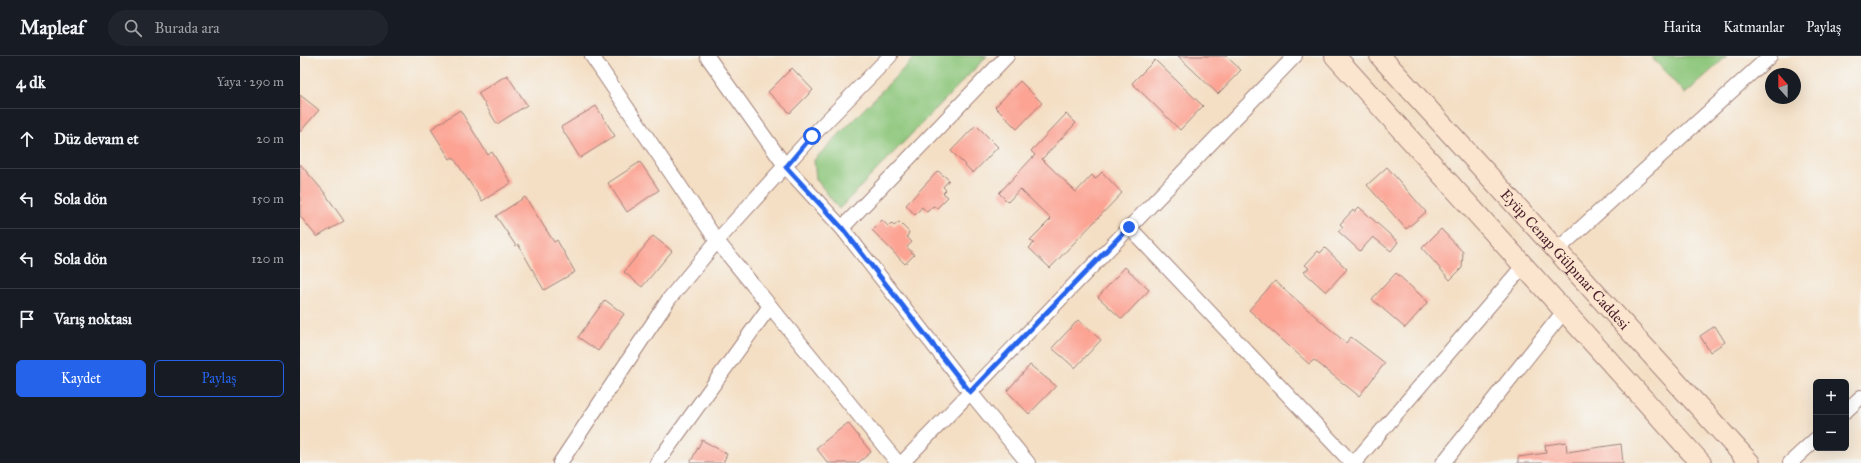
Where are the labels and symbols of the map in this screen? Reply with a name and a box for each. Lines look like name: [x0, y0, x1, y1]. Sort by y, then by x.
north arrow: [1765, 68, 1801, 104]
route start: [803, 127, 821, 145]
street label: Eyüp Cenap Gülpınar Caddesi: [1497, 186, 1633, 333]
route end: [1120, 218, 1138, 236]

